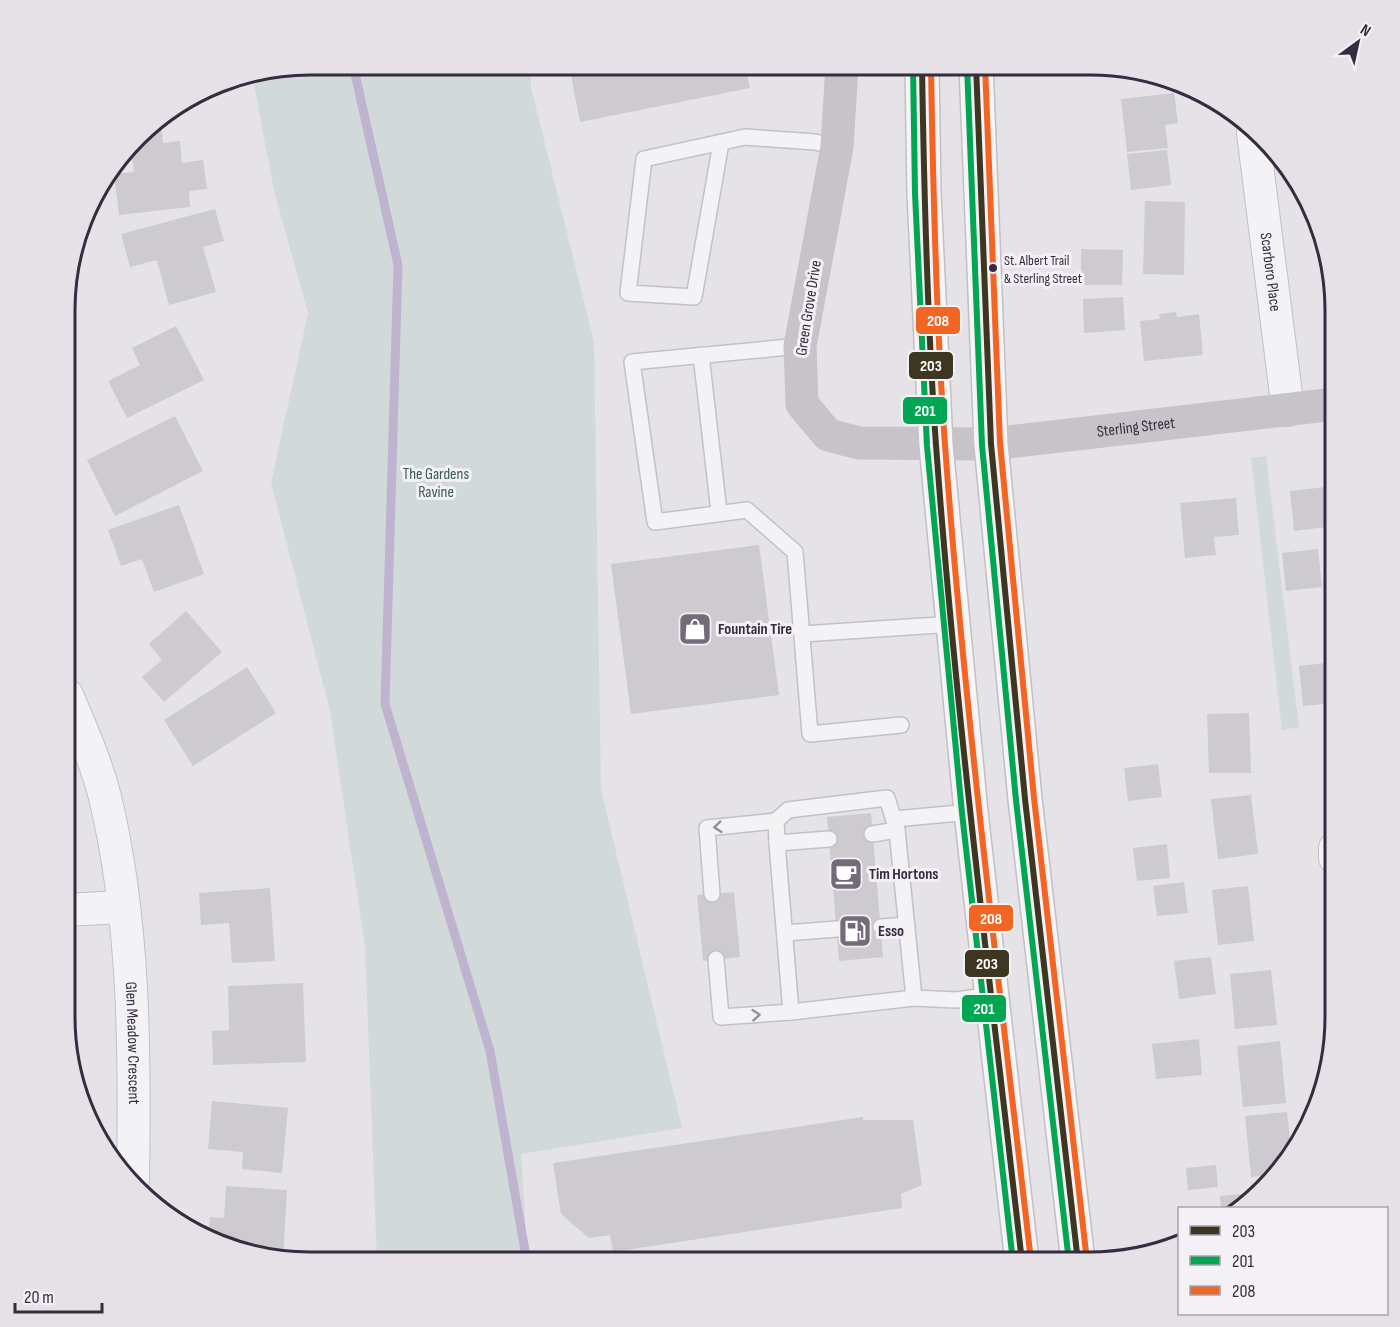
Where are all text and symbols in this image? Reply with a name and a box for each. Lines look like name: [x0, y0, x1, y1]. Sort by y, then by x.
north arrow: [1328, 12, 1388, 72]
text: N: [1357, 20, 1374, 41]
street label: Scarboro Place: [1256, 231, 1285, 312]
place label: St. Albert Trail & Sterling Street: [1004, 252, 1082, 287]
street label: Green Grove Drive: [792, 259, 826, 357]
marker: St. Albert Trail & Sterling Street: [987, 262, 999, 274]
line badge: 208: [915, 306, 961, 335]
text: 208: [927, 312, 950, 331]
line badge: 203: [908, 351, 954, 380]
text: 203: [920, 357, 942, 376]
line badge: 201: [902, 396, 948, 425]
text: 201: [915, 402, 936, 421]
street label: Sterling Street: [1096, 413, 1176, 441]
park label: The Gardens Ravine: [403, 465, 469, 502]
shop icon: Fountain Tire: [677, 611, 713, 647]
place label: Fountain Tire: [718, 620, 792, 639]
one-way arrow: [713, 820, 722, 833]
cafe icon: Tim Hortons: [828, 856, 864, 892]
place label: Tim Hortons: [869, 865, 938, 884]
line badge: 208: [968, 904, 1014, 932]
text: 208: [980, 910, 1003, 929]
fuel station icon: Esso: [837, 913, 873, 949]
place label: Esso: [878, 922, 904, 941]
line badge: 203: [964, 949, 1010, 978]
text: 203: [976, 955, 998, 974]
street label: Glen Meadow Crescent: [121, 981, 143, 1104]
line badge: 201: [961, 994, 1007, 1023]
text: 201: [974, 1000, 995, 1019]
one-way arrow: [752, 1008, 761, 1021]
legend: [1178, 1207, 1388, 1315]
text: 203: [1232, 1221, 1255, 1242]
text: 201: [1232, 1251, 1254, 1272]
scale bar: [15, 1276, 102, 1314]
text: 208: [1232, 1281, 1255, 1302]
text: 20 m: [24, 1287, 54, 1308]

